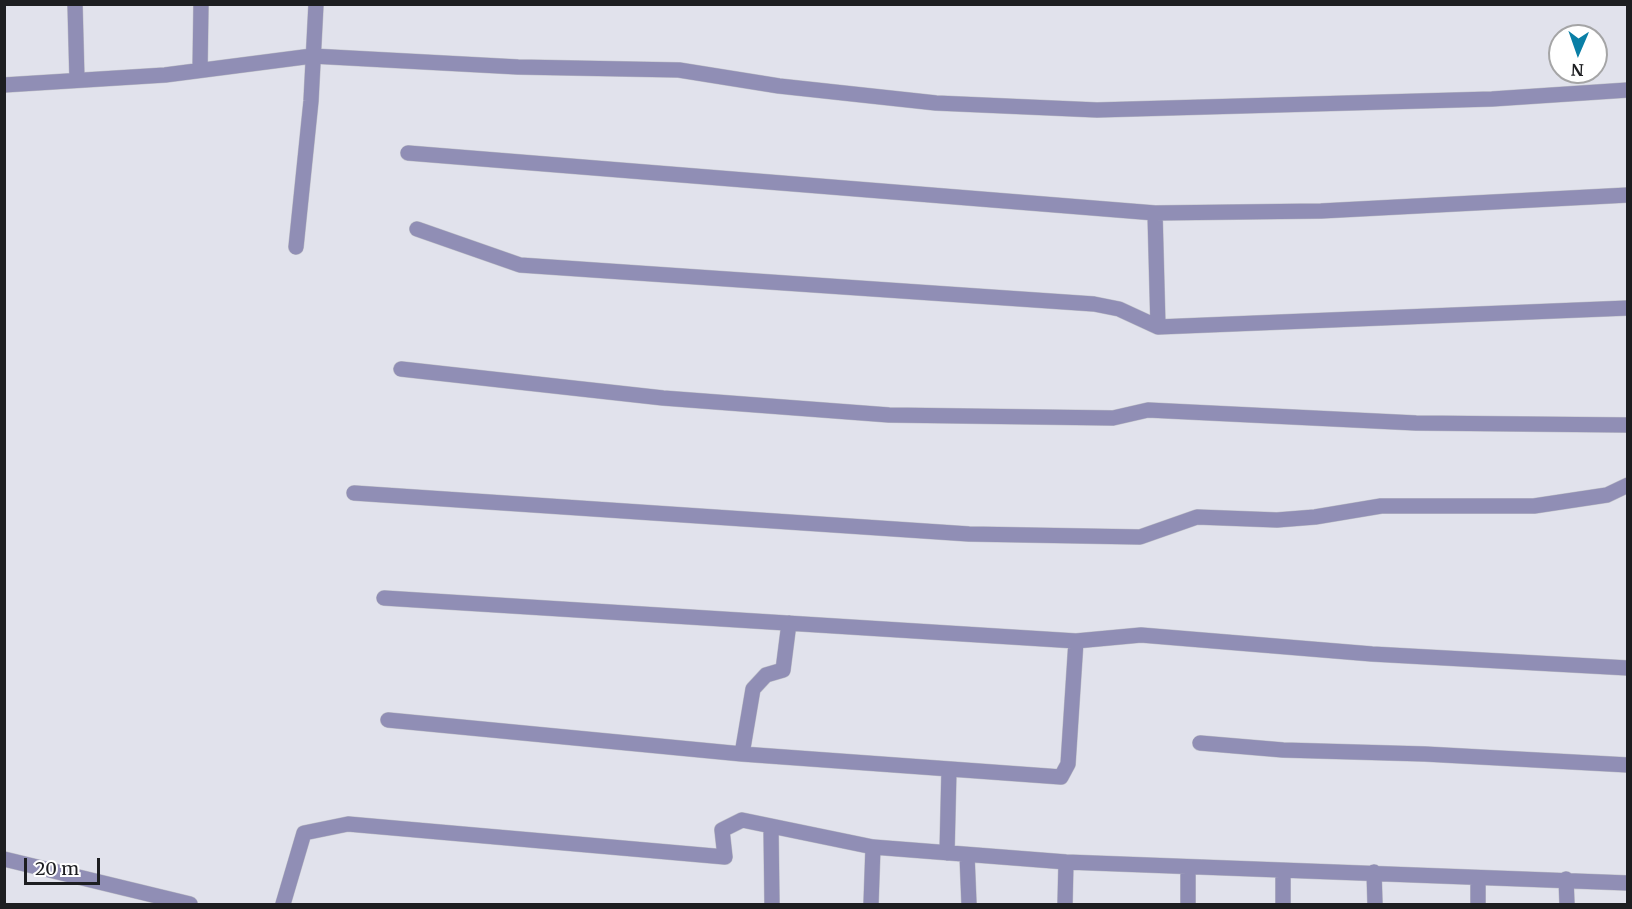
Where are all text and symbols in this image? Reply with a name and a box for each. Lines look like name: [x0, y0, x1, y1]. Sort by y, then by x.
north arrow: [1548, 24, 1608, 84]
text: N: [1571, 60, 1584, 80]
scale bar: [27, 846, 104, 884]
text: 20 m: [35, 857, 79, 880]

